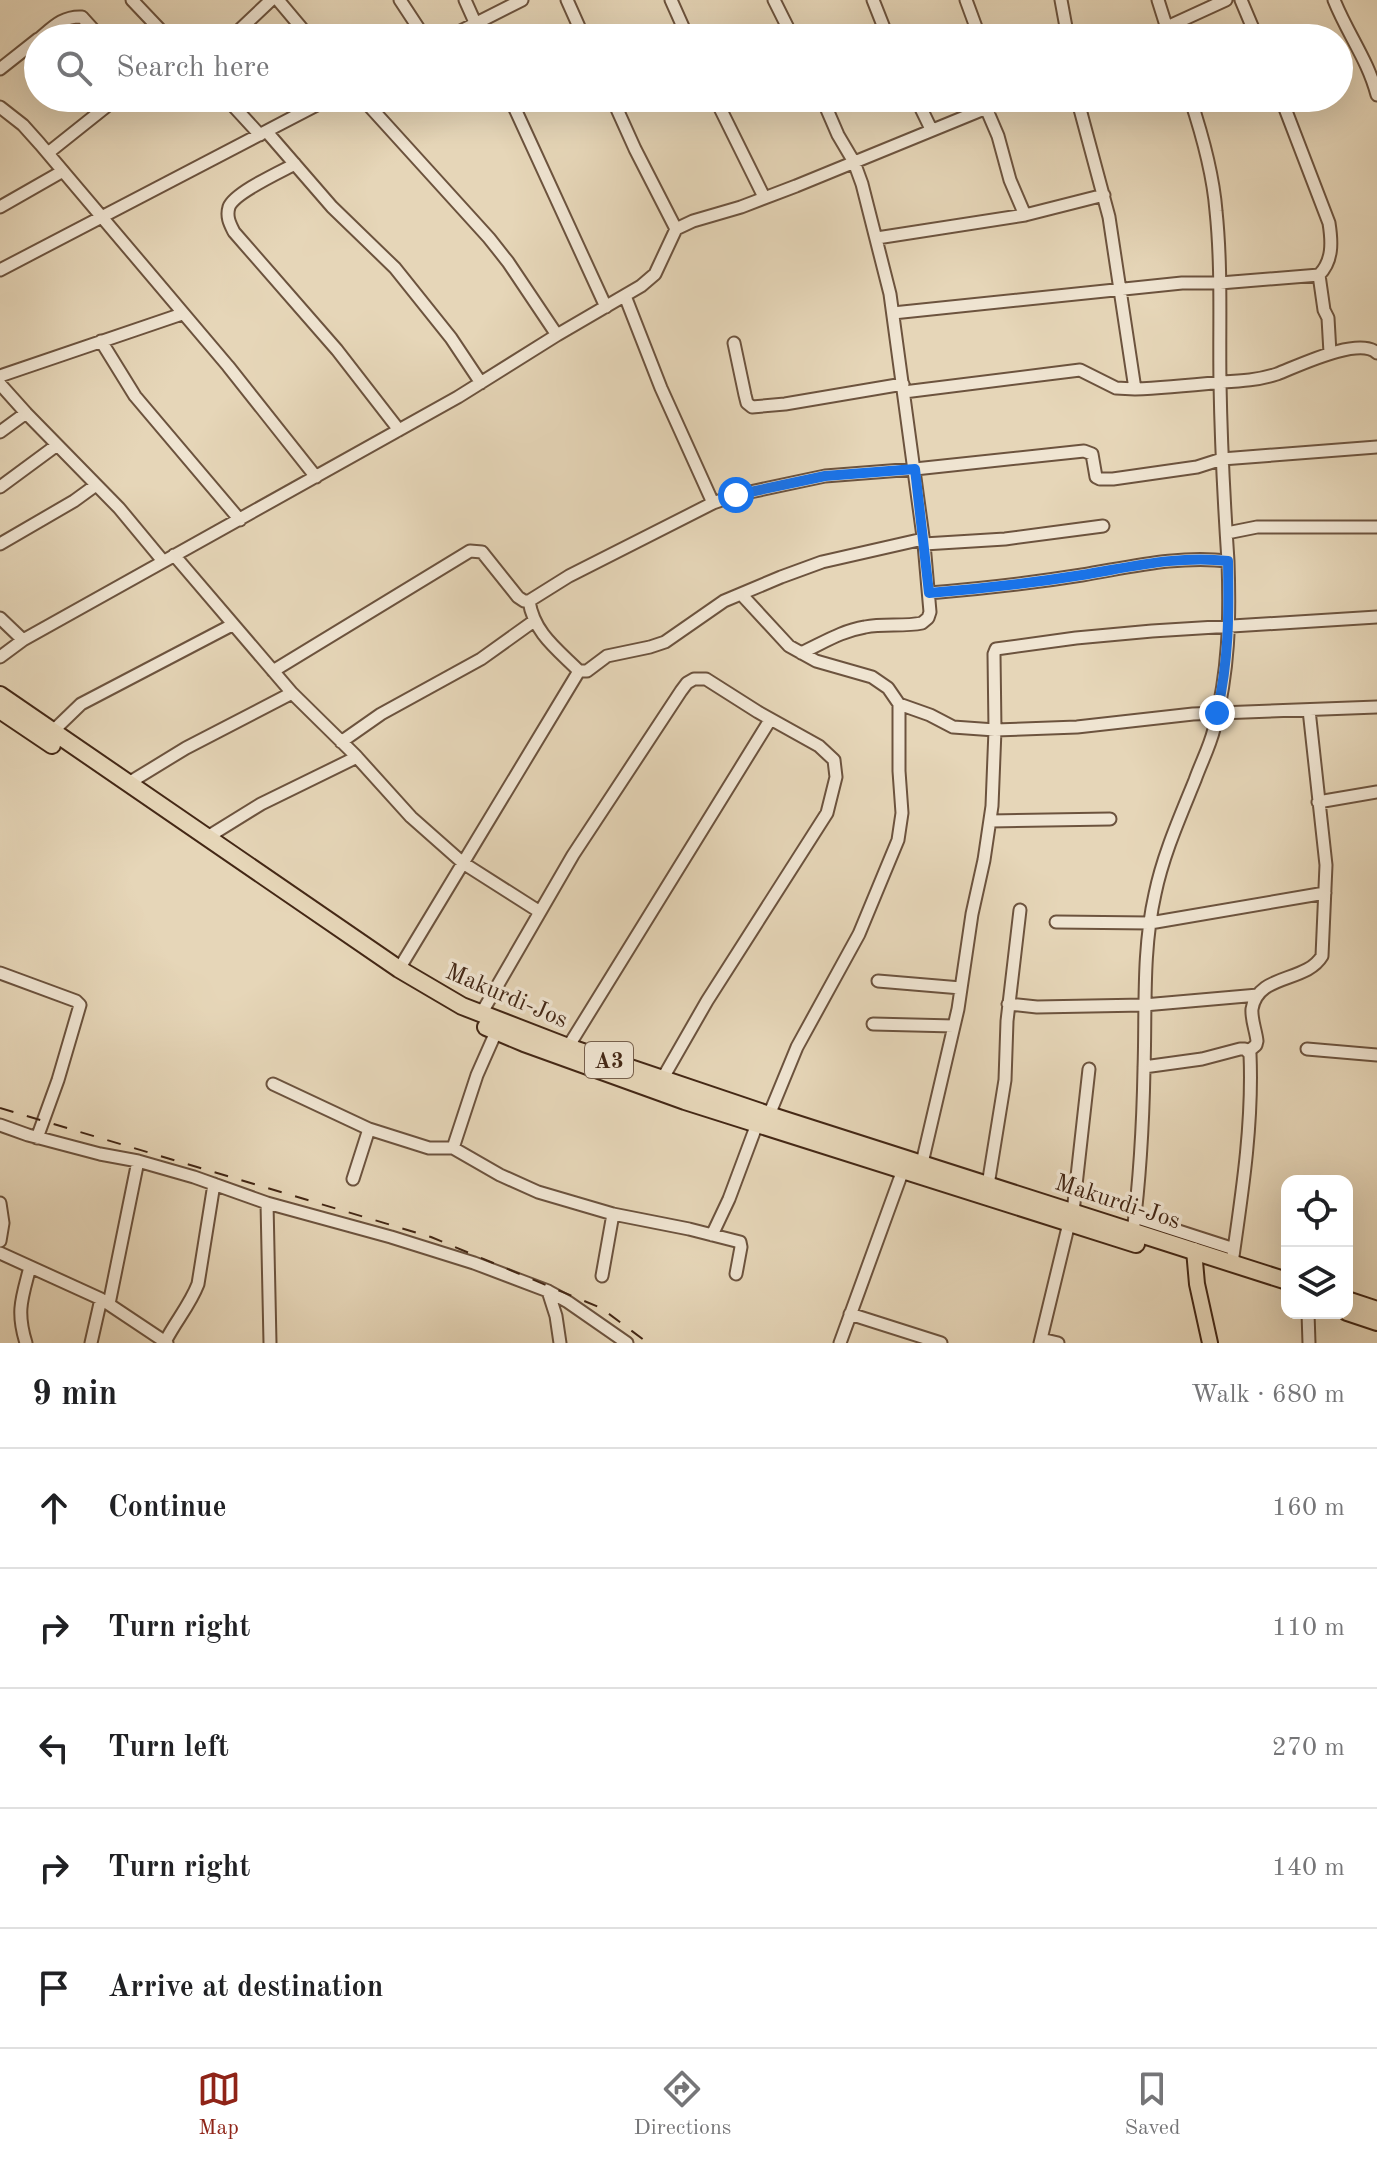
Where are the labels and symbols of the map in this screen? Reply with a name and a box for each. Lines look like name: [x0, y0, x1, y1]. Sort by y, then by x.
route start: [718, 477, 754, 513]
route end: [1199, 695, 1235, 731]
street label: Makurdi-Jos: [442, 960, 571, 1033]
road number: A3: [585, 1042, 633, 1078]
street label: Makurdi-Jos: [1052, 1171, 1183, 1234]

